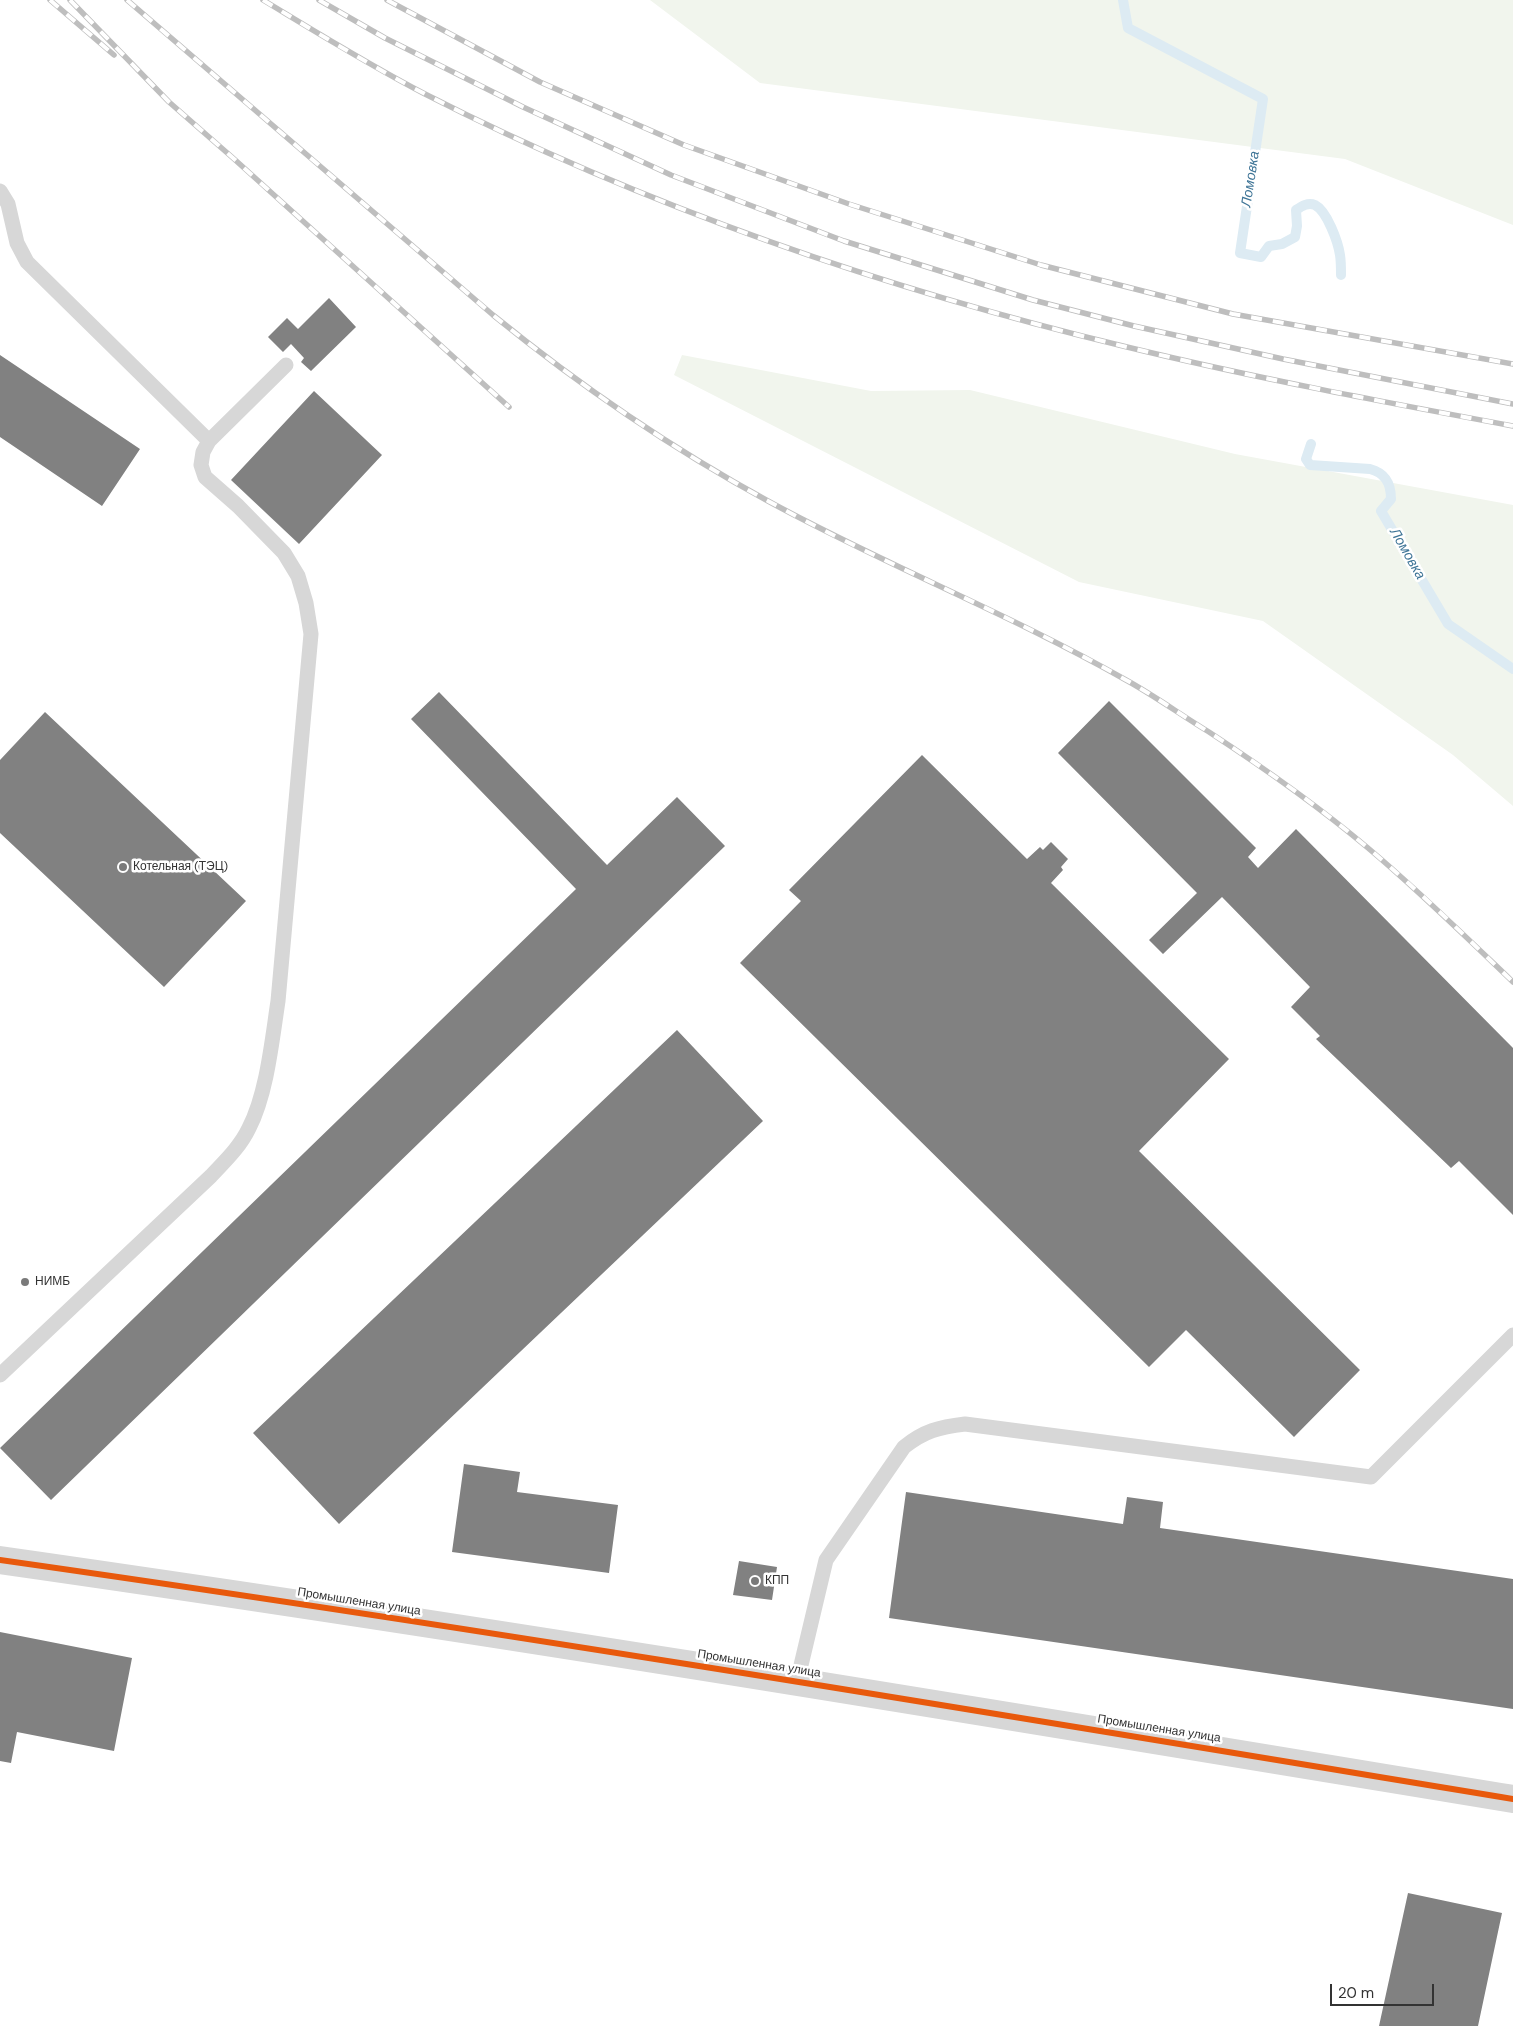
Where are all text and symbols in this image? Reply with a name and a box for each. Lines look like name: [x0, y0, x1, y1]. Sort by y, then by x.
water label: Ломовка: [1238, 150, 1264, 208]
water label: Ломовка: [1386, 525, 1428, 583]
place label: Котельная (ТЭЦ): [133, 860, 228, 874]
marker: Котельная (ТЭЦ): [117, 861, 129, 873]
place label: НИМБ: [35, 1275, 70, 1289]
marker: НИМБ: [19, 1276, 31, 1288]
place label: КПП: [765, 1574, 789, 1588]
marker: КПП: [749, 1575, 761, 1587]
street label: Промышленная улица: [296, 1585, 422, 1619]
street label: Промышленная улица: [696, 1647, 822, 1681]
street label: Промышленная улица: [1096, 1712, 1222, 1746]
scale bar: [1333, 1974, 1437, 2006]
text: 20 m: [1338, 1983, 1374, 2003]

